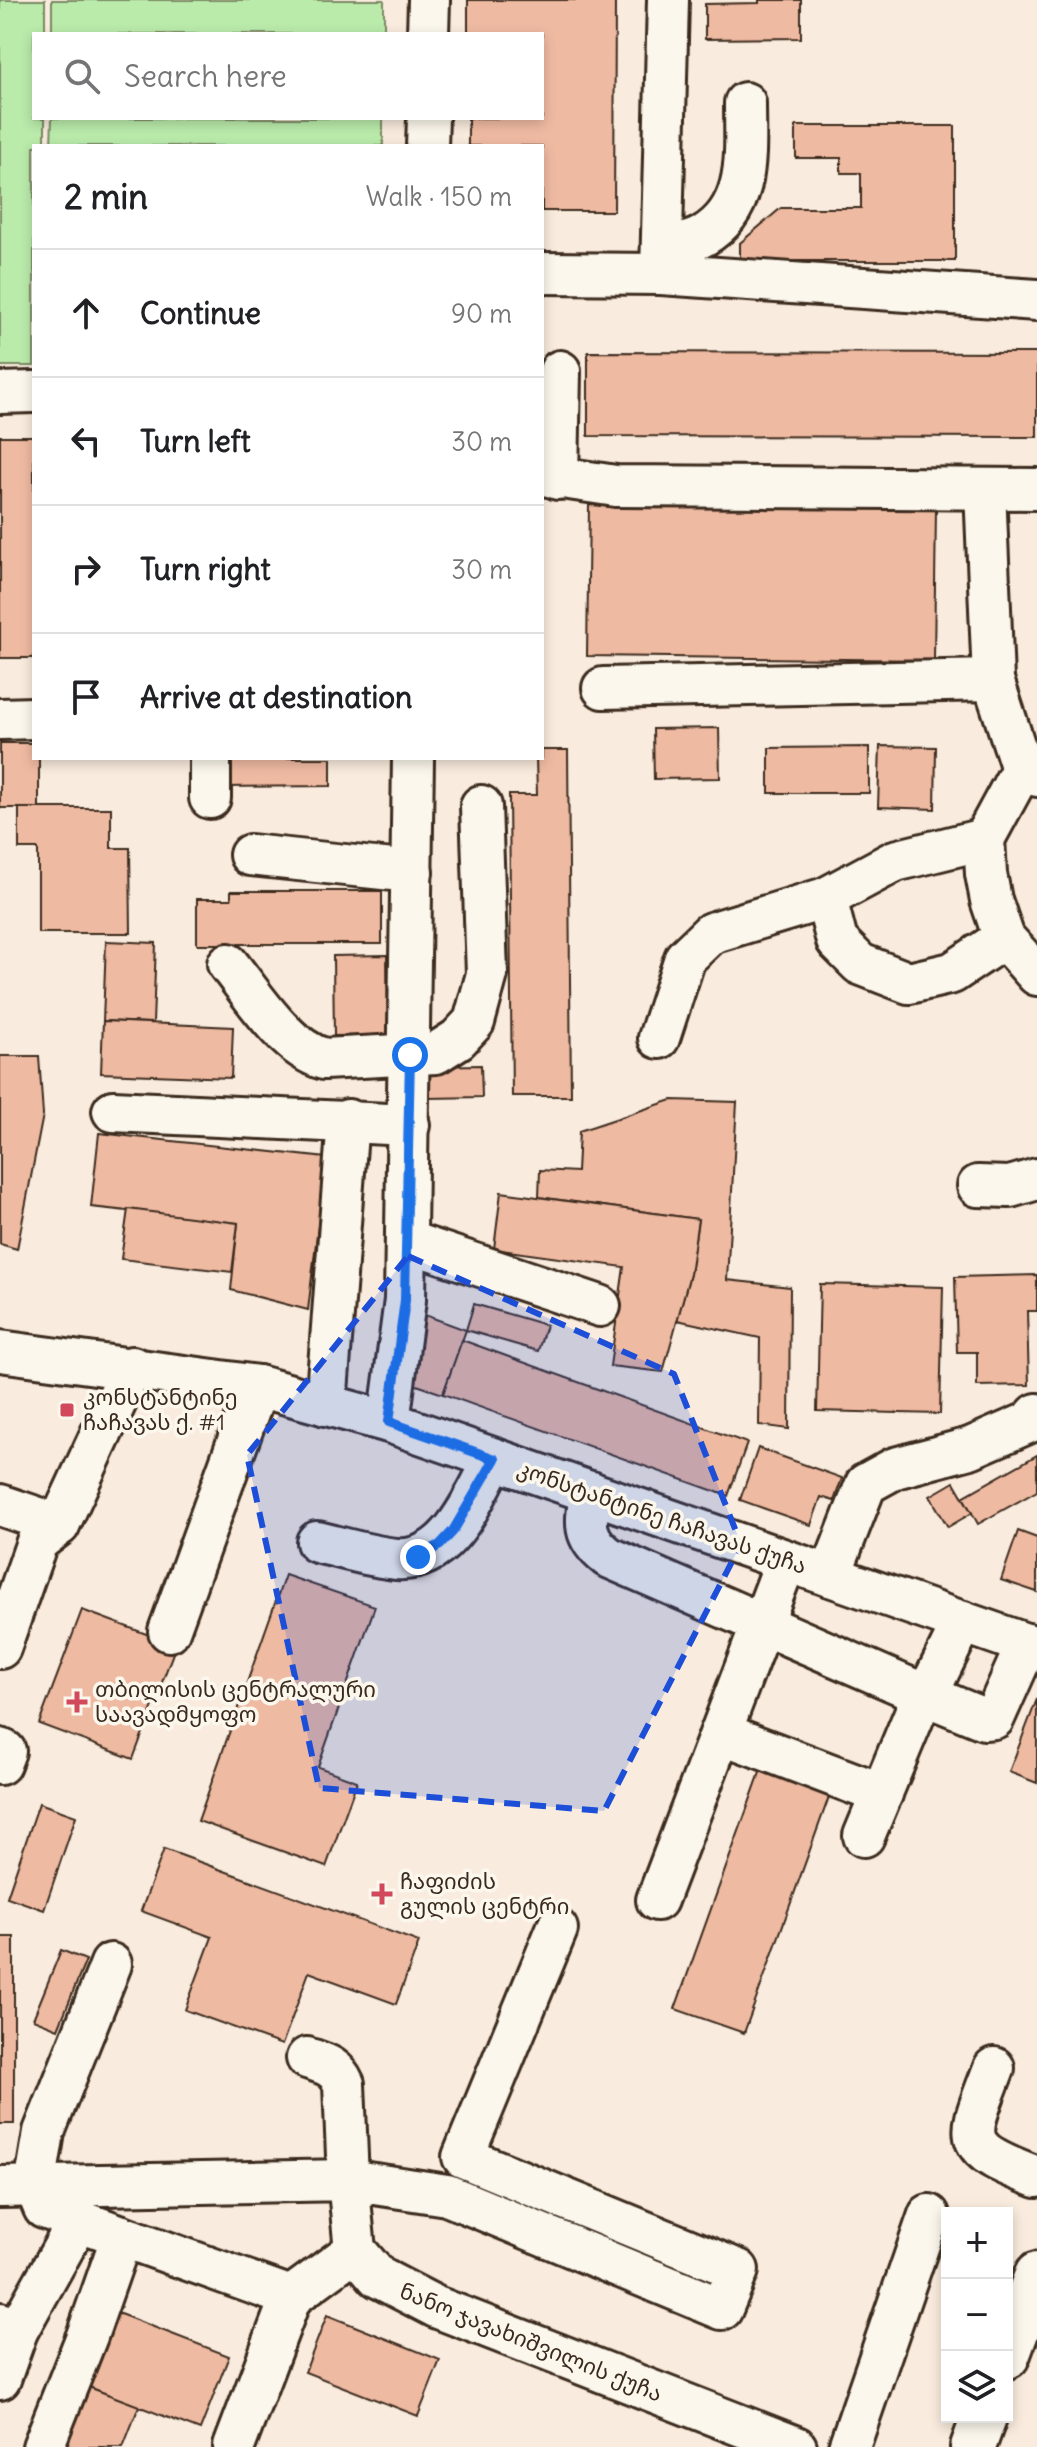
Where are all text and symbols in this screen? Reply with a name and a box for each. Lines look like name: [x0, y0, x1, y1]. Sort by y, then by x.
search box: [32, 32, 544, 120]
icon: search: [60, 54, 104, 98]
text: Search here: [124, 57, 287, 95]
text: 2 min: [64, 175, 148, 218]
text: Walk · 150 m: [366, 180, 512, 213]
icon: ahead: [64, 291, 108, 335]
text: Continue: [140, 294, 261, 332]
text: 90 m: [451, 297, 512, 330]
icon: left: [64, 419, 108, 463]
text: Turn left: [140, 422, 251, 460]
text: 30 m: [451, 425, 512, 458]
icon: right: [64, 547, 108, 591]
text: Turn right: [140, 550, 271, 588]
text: 30 m: [451, 553, 512, 586]
icon: arrive: [64, 675, 108, 719]
text: Arrive at destination: [140, 678, 412, 716]
route start: [392, 1037, 428, 1073]
place label: კონსტანტინე ჩაჩავას ქ. #1: [83, 1383, 238, 1436]
marker: კონსტანტინე ჩაჩავას ქ. #1: [58, 1401, 76, 1419]
street label: კონსტანტინე ჩაჩავას ქუჩა: [514, 1454, 810, 1580]
route end: [400, 1539, 436, 1575]
place label: თბილისის ცენტრალური საავადმყოფო: [95, 1675, 376, 1728]
marker: თბილისის ცენტრალური საავადმყოფო: [66, 1691, 88, 1713]
place label: ჩაფიძის გულის ცენტრი: [400, 1867, 569, 1920]
marker: ჩაფიძის გულის ცენტრი: [371, 1883, 393, 1905]
map controls: [941, 2207, 1013, 2423]
button: +: [941, 2207, 1013, 2279]
street label: ნანო ჯავახიშვილის ქუჩა: [396, 2276, 666, 2408]
button: −: [941, 2279, 1013, 2351]
button: layers: [941, 2351, 1013, 2423]

